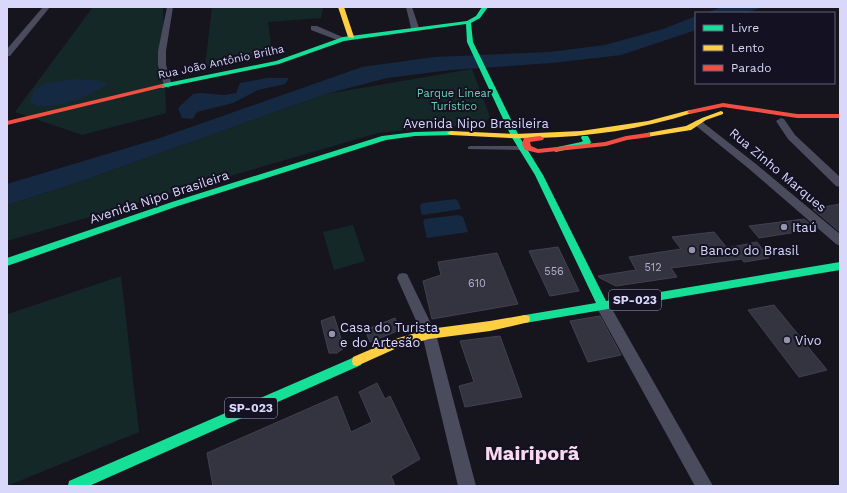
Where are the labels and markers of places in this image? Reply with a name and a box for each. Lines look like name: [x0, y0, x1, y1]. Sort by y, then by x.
place label: Itaú: [792, 220, 817, 235]
marker: Itaú: [779, 222, 789, 232]
place label: Banco do Brasil: [700, 243, 799, 258]
marker: Banco do Brasil: [687, 245, 697, 255]
place label: Casa do Turista e do Artesão: [340, 320, 439, 350]
marker: Casa do Turista e do Artesão: [327, 329, 337, 339]
place label: Vivo: [795, 333, 822, 348]
marker: Vivo: [782, 335, 792, 345]

